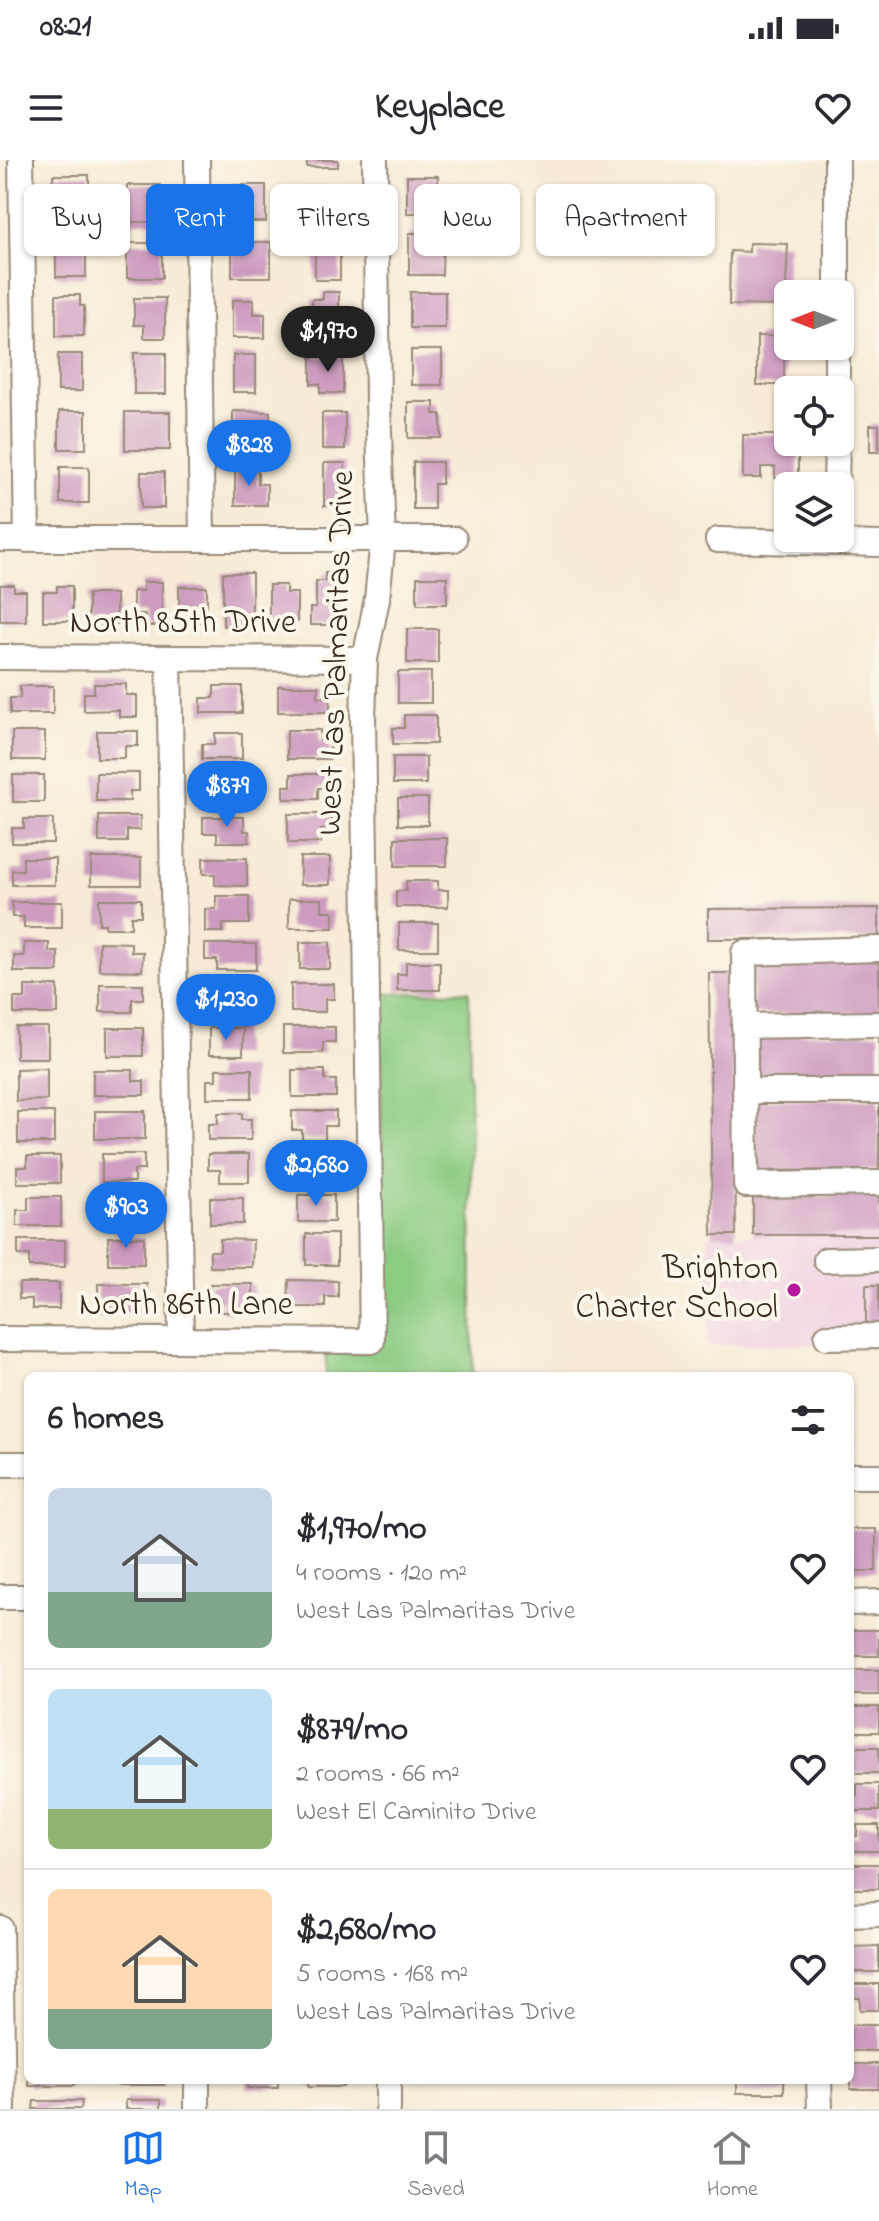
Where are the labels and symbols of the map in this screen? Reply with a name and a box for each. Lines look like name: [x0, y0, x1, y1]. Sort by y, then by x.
north arrow: [774, 280, 854, 360]
pin: $1,970: [263, 306, 393, 374]
pin: $828: [202, 420, 296, 488]
street label: West Las Palmaritas Drive: [307, 469, 369, 836]
street label: North 85th Drive: [70, 599, 297, 649]
pin: $879: [180, 761, 274, 829]
pin: $1,230: [161, 974, 291, 1042]
pin: $2,680: [251, 1140, 381, 1208]
pin: $903: [79, 1182, 173, 1250]
place label: Brighton Charter School: [575, 1245, 778, 1334]
street label: North 86th Lane: [79, 1281, 294, 1331]
marker: Brighton Charter School: [785, 1281, 803, 1299]

